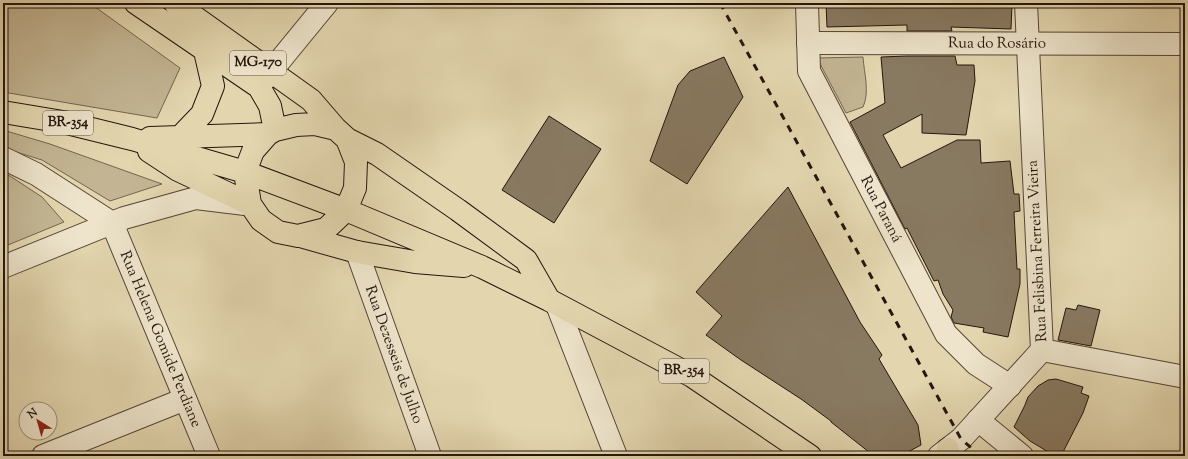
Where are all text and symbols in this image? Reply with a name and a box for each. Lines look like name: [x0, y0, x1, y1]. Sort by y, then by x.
street label: Rua do Rosário: [948, 33, 1046, 54]
road number: MG-170: [230, 51, 286, 75]
road number: BR-354: [43, 111, 93, 135]
street label: Rua Felisbina Ferreira Vieira: [1023, 159, 1053, 342]
street label: Rua Paraná: [855, 172, 907, 246]
street label: Rua Helena Gomide Perdiane: [114, 248, 206, 431]
street label: Rua Dezesseis de Julho: [359, 283, 428, 427]
road number: BR-354: [659, 359, 709, 383]
north arrow: [18, 401, 58, 441]
text: N: [23, 405, 41, 423]

